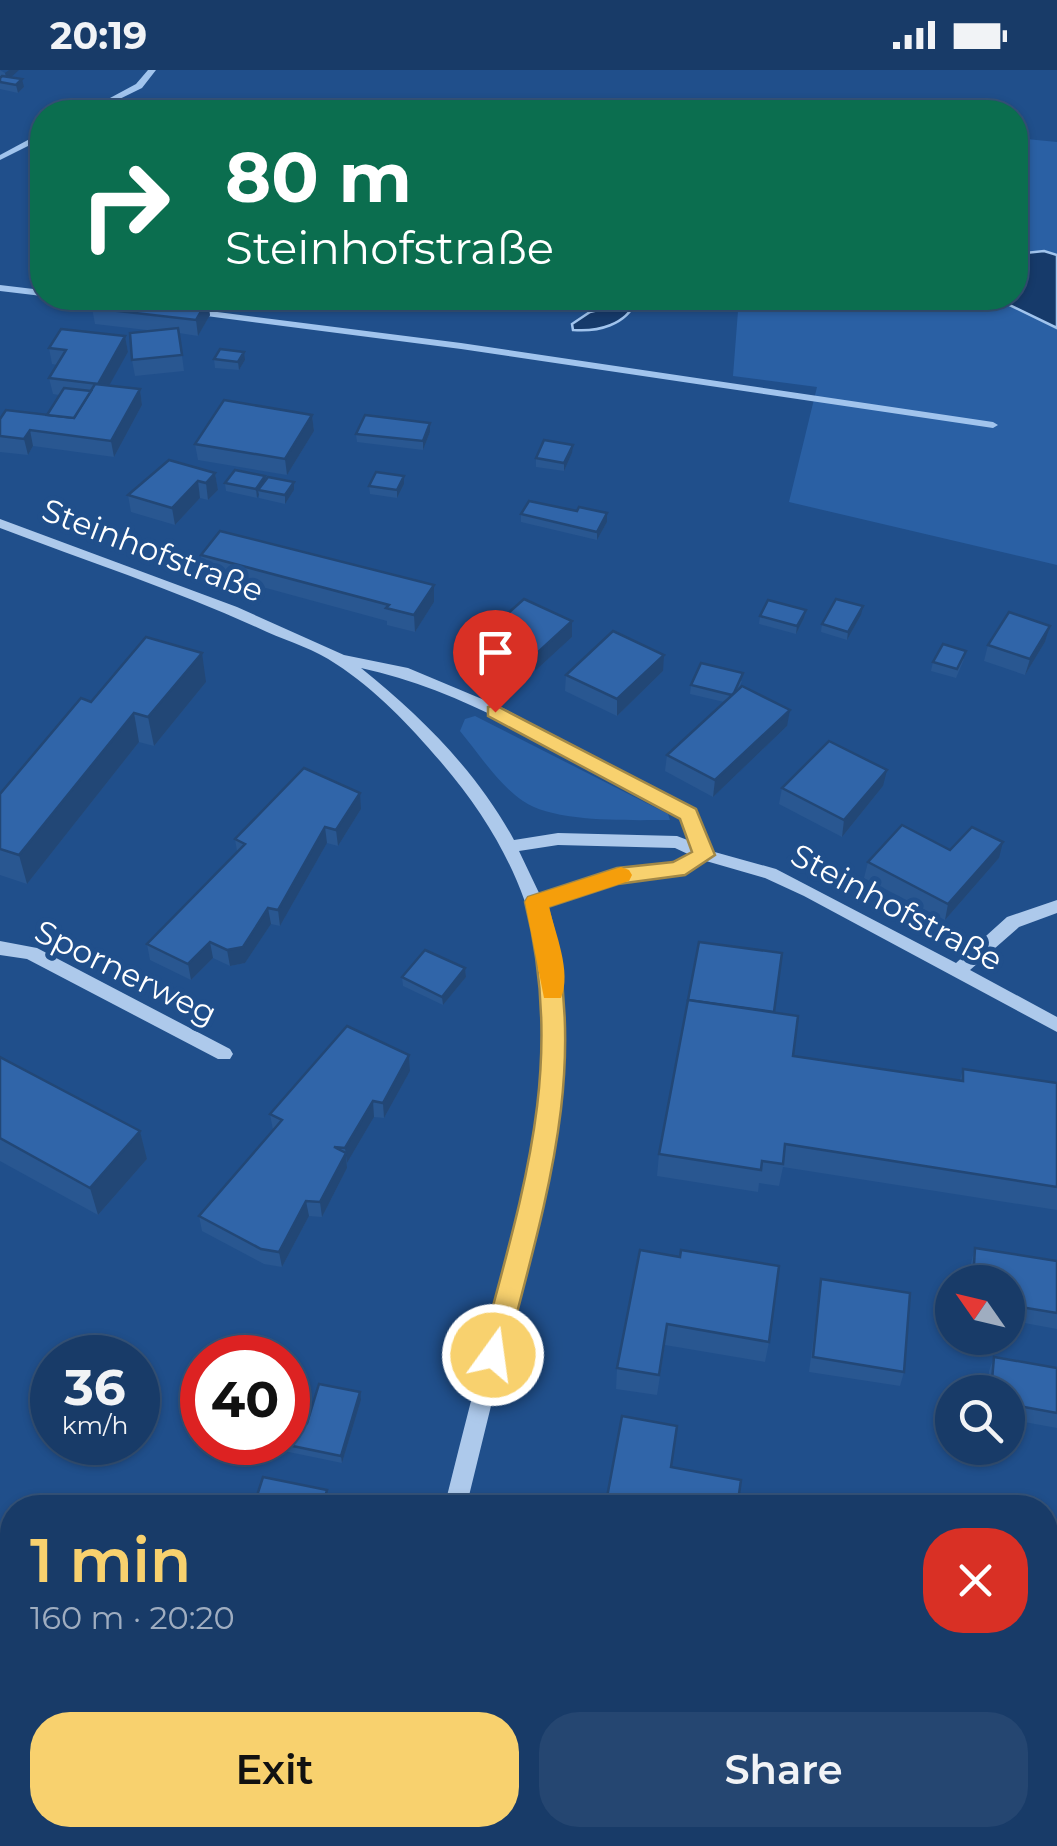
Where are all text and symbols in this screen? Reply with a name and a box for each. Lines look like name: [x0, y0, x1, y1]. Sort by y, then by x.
text: 20:19: [50, 12, 147, 59]
text: 80 m: [225, 134, 412, 220]
icon: right: [60, 140, 190, 270]
text: Steinhofstraße: [225, 220, 554, 275]
street label: Steinhofstraße: [37, 490, 269, 610]
pin: [453, 610, 538, 713]
icon: arrive: [468, 625, 523, 680]
street label: Steinhofstraße: [785, 835, 1009, 979]
street label: Spornerweg: [29, 911, 223, 1033]
north arrow: [935, 1265, 1025, 1355]
map controls: [935, 1265, 1025, 1465]
position arrow: [441, 1303, 545, 1407]
speed limit sign: 40: [180, 1335, 310, 1465]
text: 36: [64, 1357, 126, 1418]
button: search: [935, 1375, 1025, 1465]
text: km/h: [62, 1410, 128, 1440]
text: 1 min: [30, 1524, 191, 1597]
button: close: [923, 1528, 1028, 1633]
text: 160 m · 20:20: [30, 1598, 235, 1637]
button: Exit: [30, 1712, 519, 1827]
button: Share: [539, 1712, 1028, 1827]

